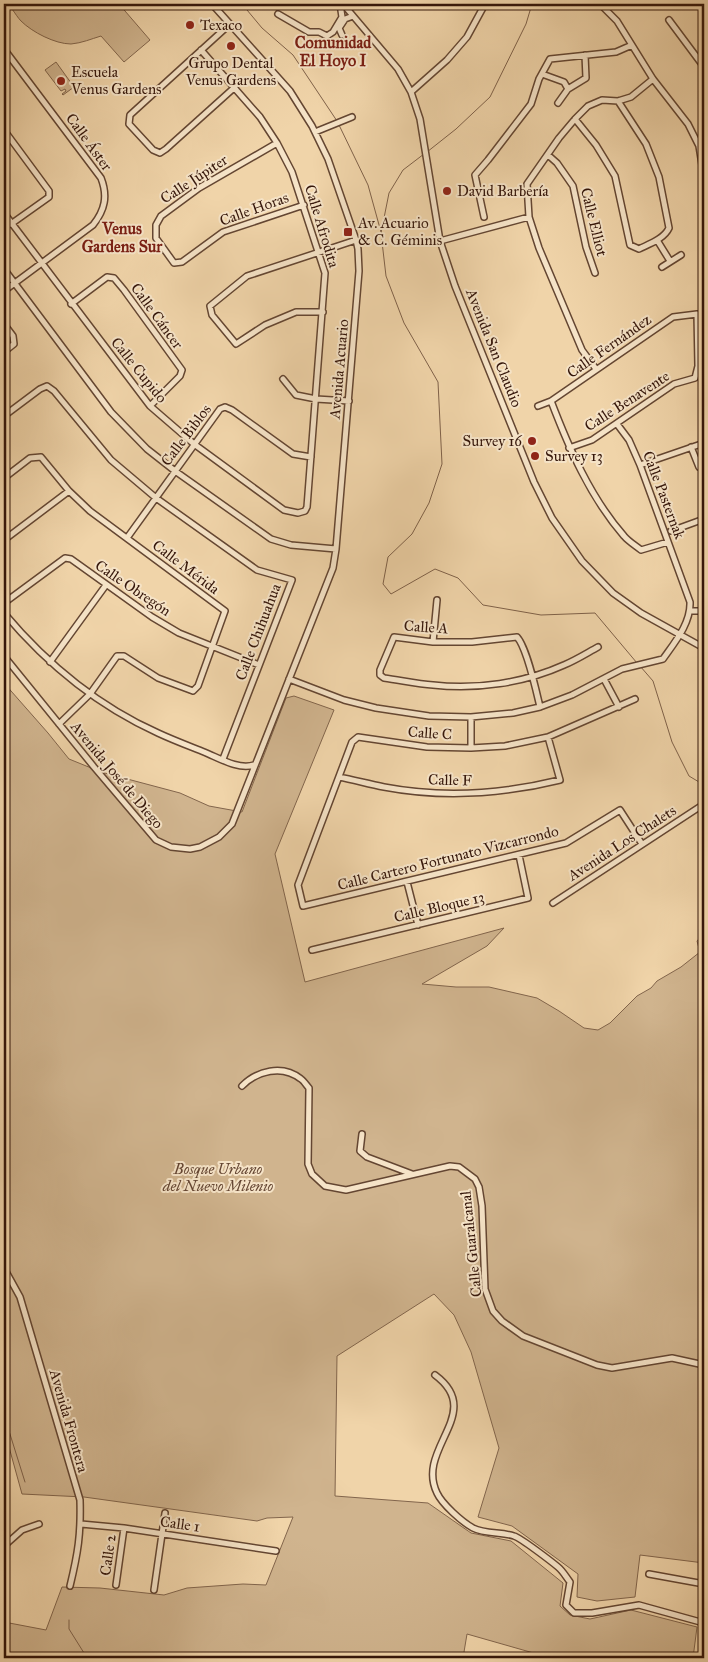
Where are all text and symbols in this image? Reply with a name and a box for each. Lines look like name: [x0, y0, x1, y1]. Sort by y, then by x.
place label: Texaco: [200, 16, 243, 34]
marker: Texaco: [184, 19, 196, 31]
district label: Comunidad El Hoyo I: [295, 33, 372, 71]
marker: Grupo Dental Venus Gardens: [225, 40, 237, 52]
place label: Grupo Dental Venus Gardens: [185, 54, 276, 89]
place label: Escuela Venus Gardens: [70, 63, 162, 98]
marker: Escuela Venus Gardens: [55, 75, 67, 87]
street label: Calle Áster: [62, 109, 117, 175]
street label: Calle Júpiter: [157, 150, 232, 208]
street label: Calle Afrodita: [301, 182, 343, 270]
place label: David Barbería: [457, 182, 549, 200]
marker: David Barbería: [441, 185, 453, 197]
street label: Calle Elliot: [577, 186, 611, 259]
street label: Calle Horas: [217, 188, 291, 230]
place label: Av. Acuario & C. Géminis: [357, 214, 442, 249]
district label: Venus Gardens Sur: [82, 219, 163, 256]
marker: Av. Acuario & C. Géminis: [342, 226, 354, 238]
street label: Calle Cáncer: [127, 280, 187, 353]
street label: Avenida San Claudio: [462, 285, 526, 410]
street label: Calle Fernández: [563, 310, 655, 382]
street label: Avenida Acuario: [326, 318, 352, 421]
street label: Calle Cupido: [107, 334, 171, 407]
street label: Calle Benavente: [581, 367, 673, 435]
street label: Calle Biblos: [157, 401, 215, 469]
place label: Survey 16: [463, 432, 523, 450]
marker: Survey 16: [526, 435, 538, 447]
place label: Survey 13: [545, 447, 603, 465]
street label: Calle Pasternak: [639, 448, 689, 542]
marker: Survey 13: [529, 450, 541, 462]
street label: Calle Mérida: [149, 536, 224, 598]
street label: Calle Obregón: [92, 556, 174, 620]
street label: Calle Chihuahua: [231, 581, 285, 683]
street label: Calle A: [403, 616, 449, 638]
street label: Avenida José de Diego: [66, 717, 167, 833]
street label: Calle C: [407, 722, 453, 744]
street label: Calle F: [428, 771, 472, 789]
street label: Avenida Los Chalets: [564, 801, 680, 885]
street label: Calle Cartero Fortunato Vizcarrondo: [336, 822, 561, 894]
street label: Calle Bloque 13: [392, 888, 486, 927]
park label: Bosque Urbano del Nuevo Milenio: [162, 1160, 274, 1195]
street label: Calle Guaralcanal: [456, 1189, 486, 1298]
street label: Avenida Frontera: [45, 1366, 92, 1475]
street label: Calle 1: [159, 1512, 201, 1536]
street label: Calle 2: [96, 1533, 120, 1577]

